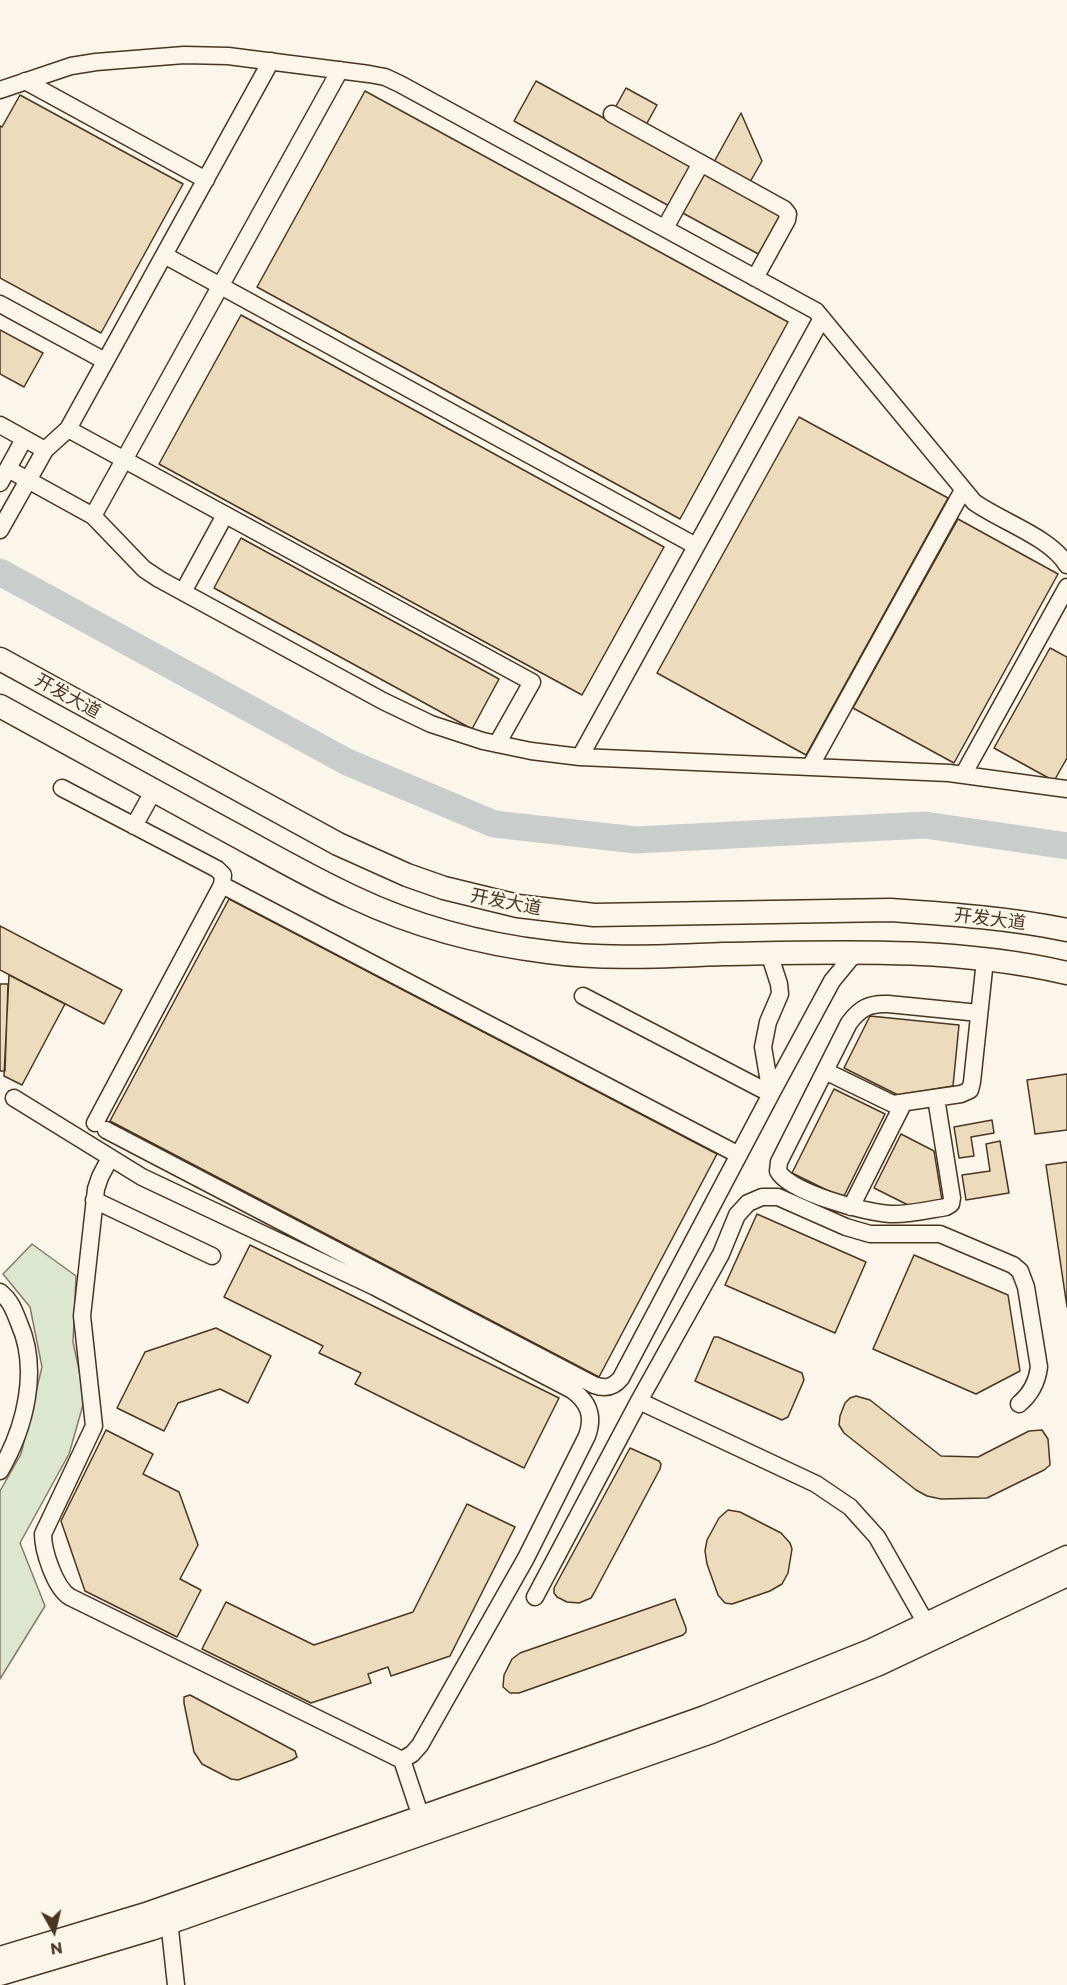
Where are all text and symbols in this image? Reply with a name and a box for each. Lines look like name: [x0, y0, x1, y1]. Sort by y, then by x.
street label: 开发大道: [31, 669, 105, 723]
street label: 开发大道: [469, 885, 543, 919]
street label: 开发大道: [953, 904, 1027, 934]
north arrow: [24, 1901, 84, 1961]
text: N: [49, 1939, 64, 1960]

